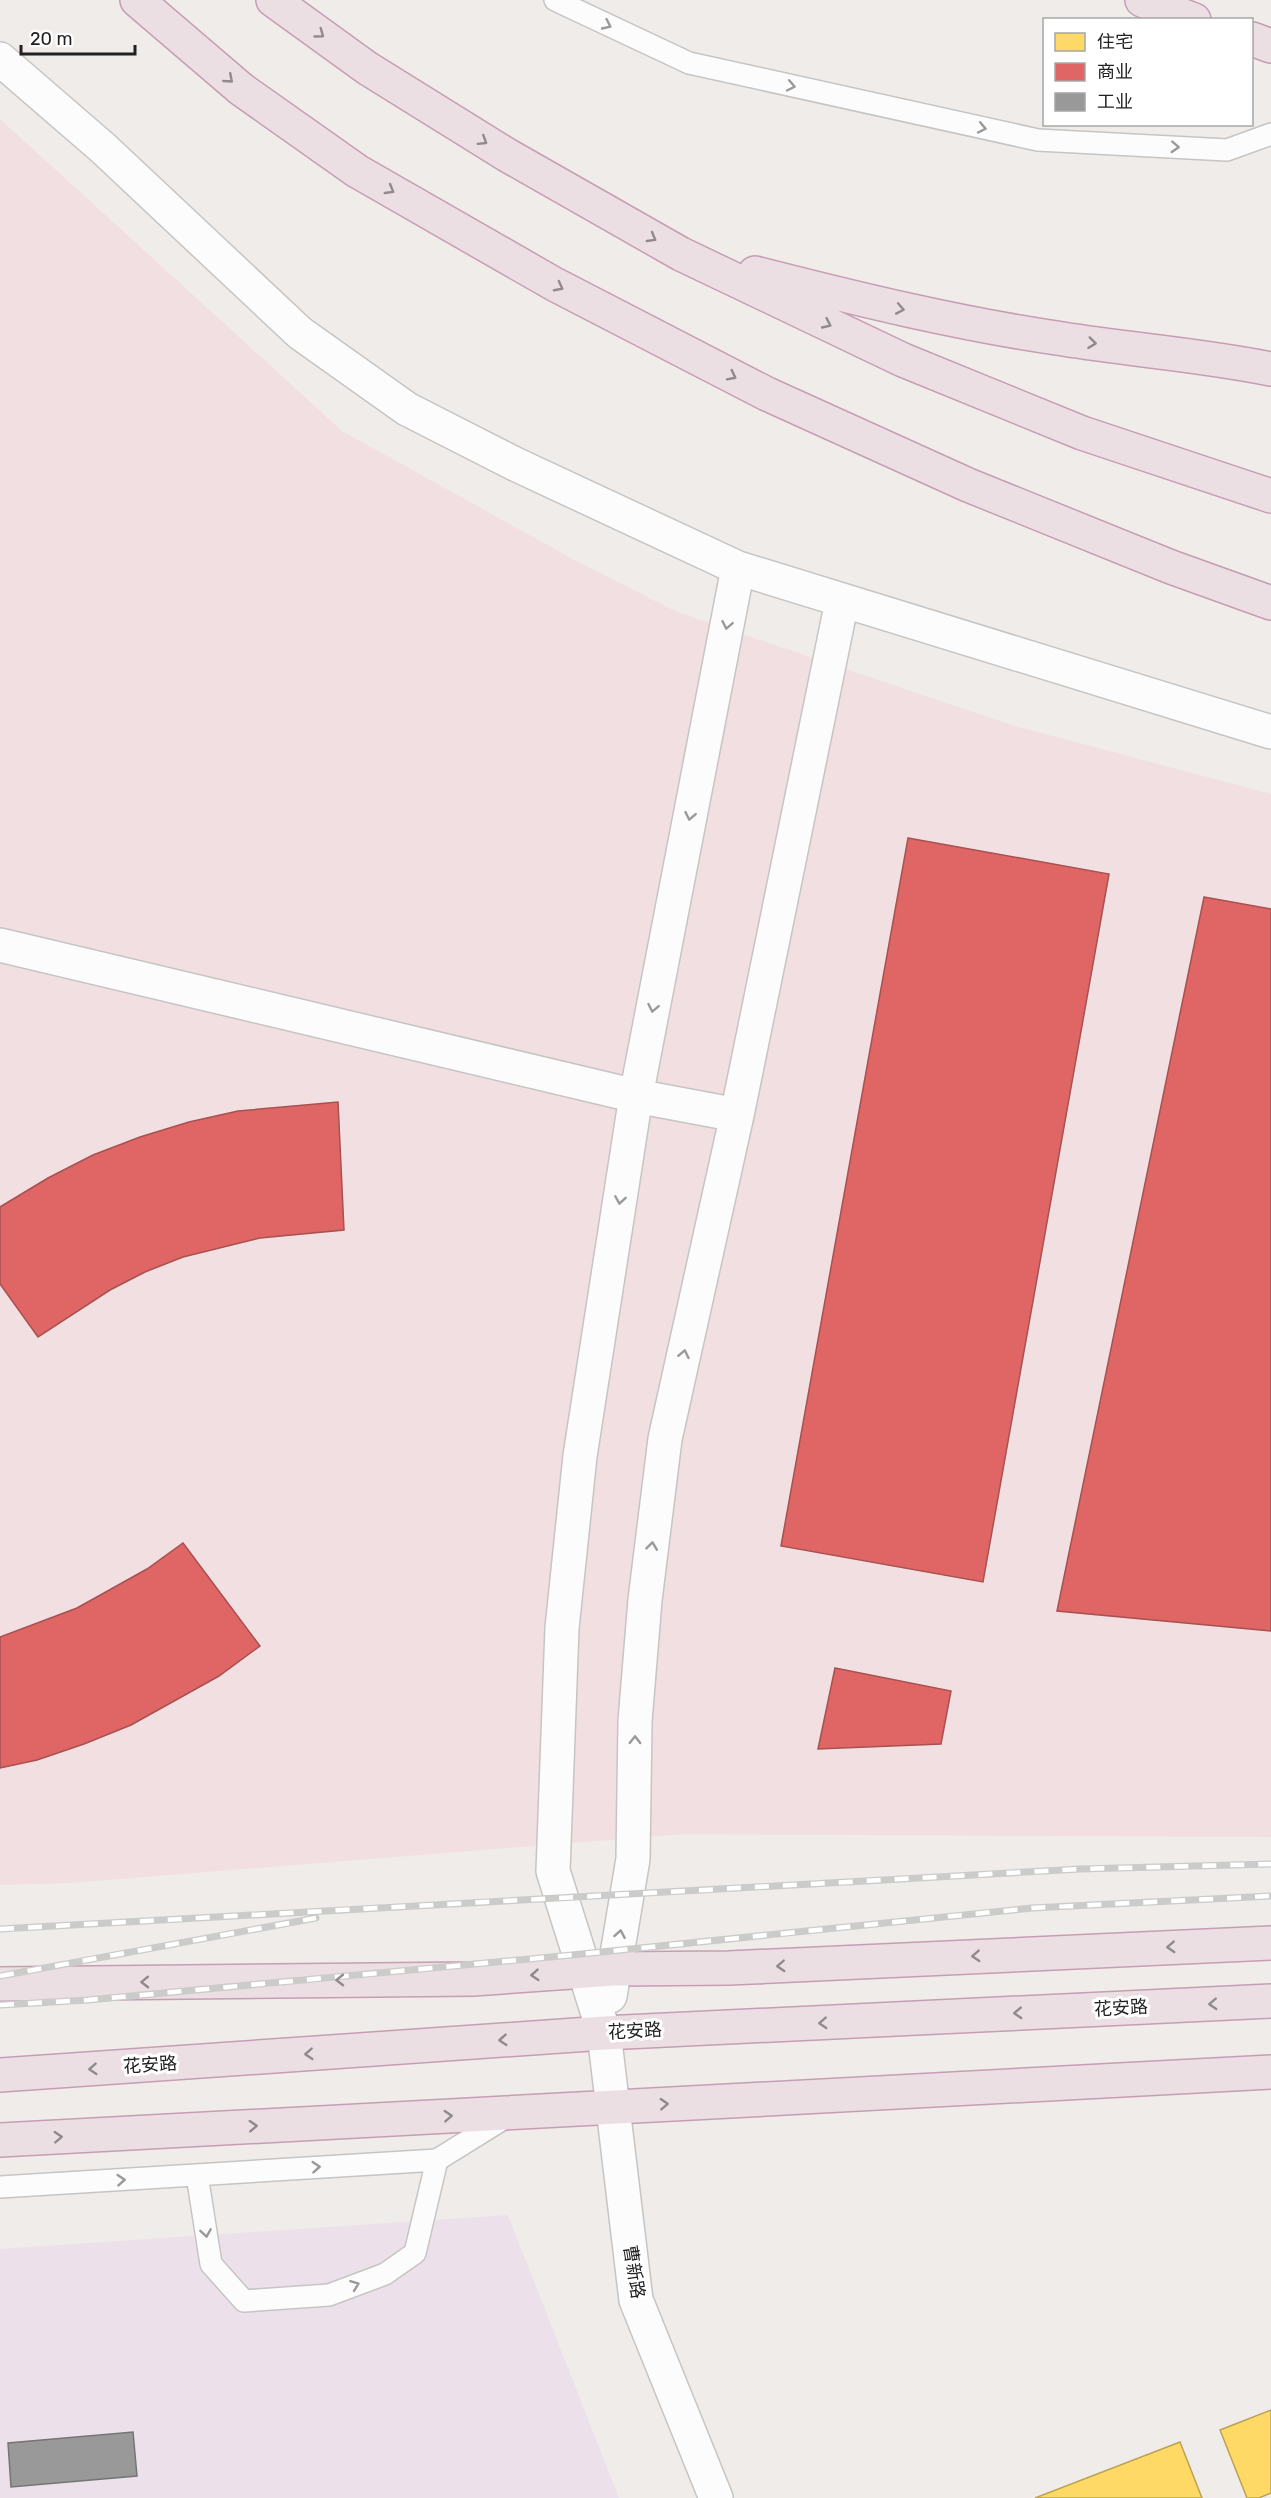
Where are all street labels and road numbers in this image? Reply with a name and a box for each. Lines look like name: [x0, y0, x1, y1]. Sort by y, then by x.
street label: 花安路: [1093, 1996, 1149, 2020]
street label: 花安路: [607, 2019, 663, 2043]
street label: 花安路: [122, 2052, 178, 2078]
street label: 曹新路: [619, 2244, 649, 2300]

